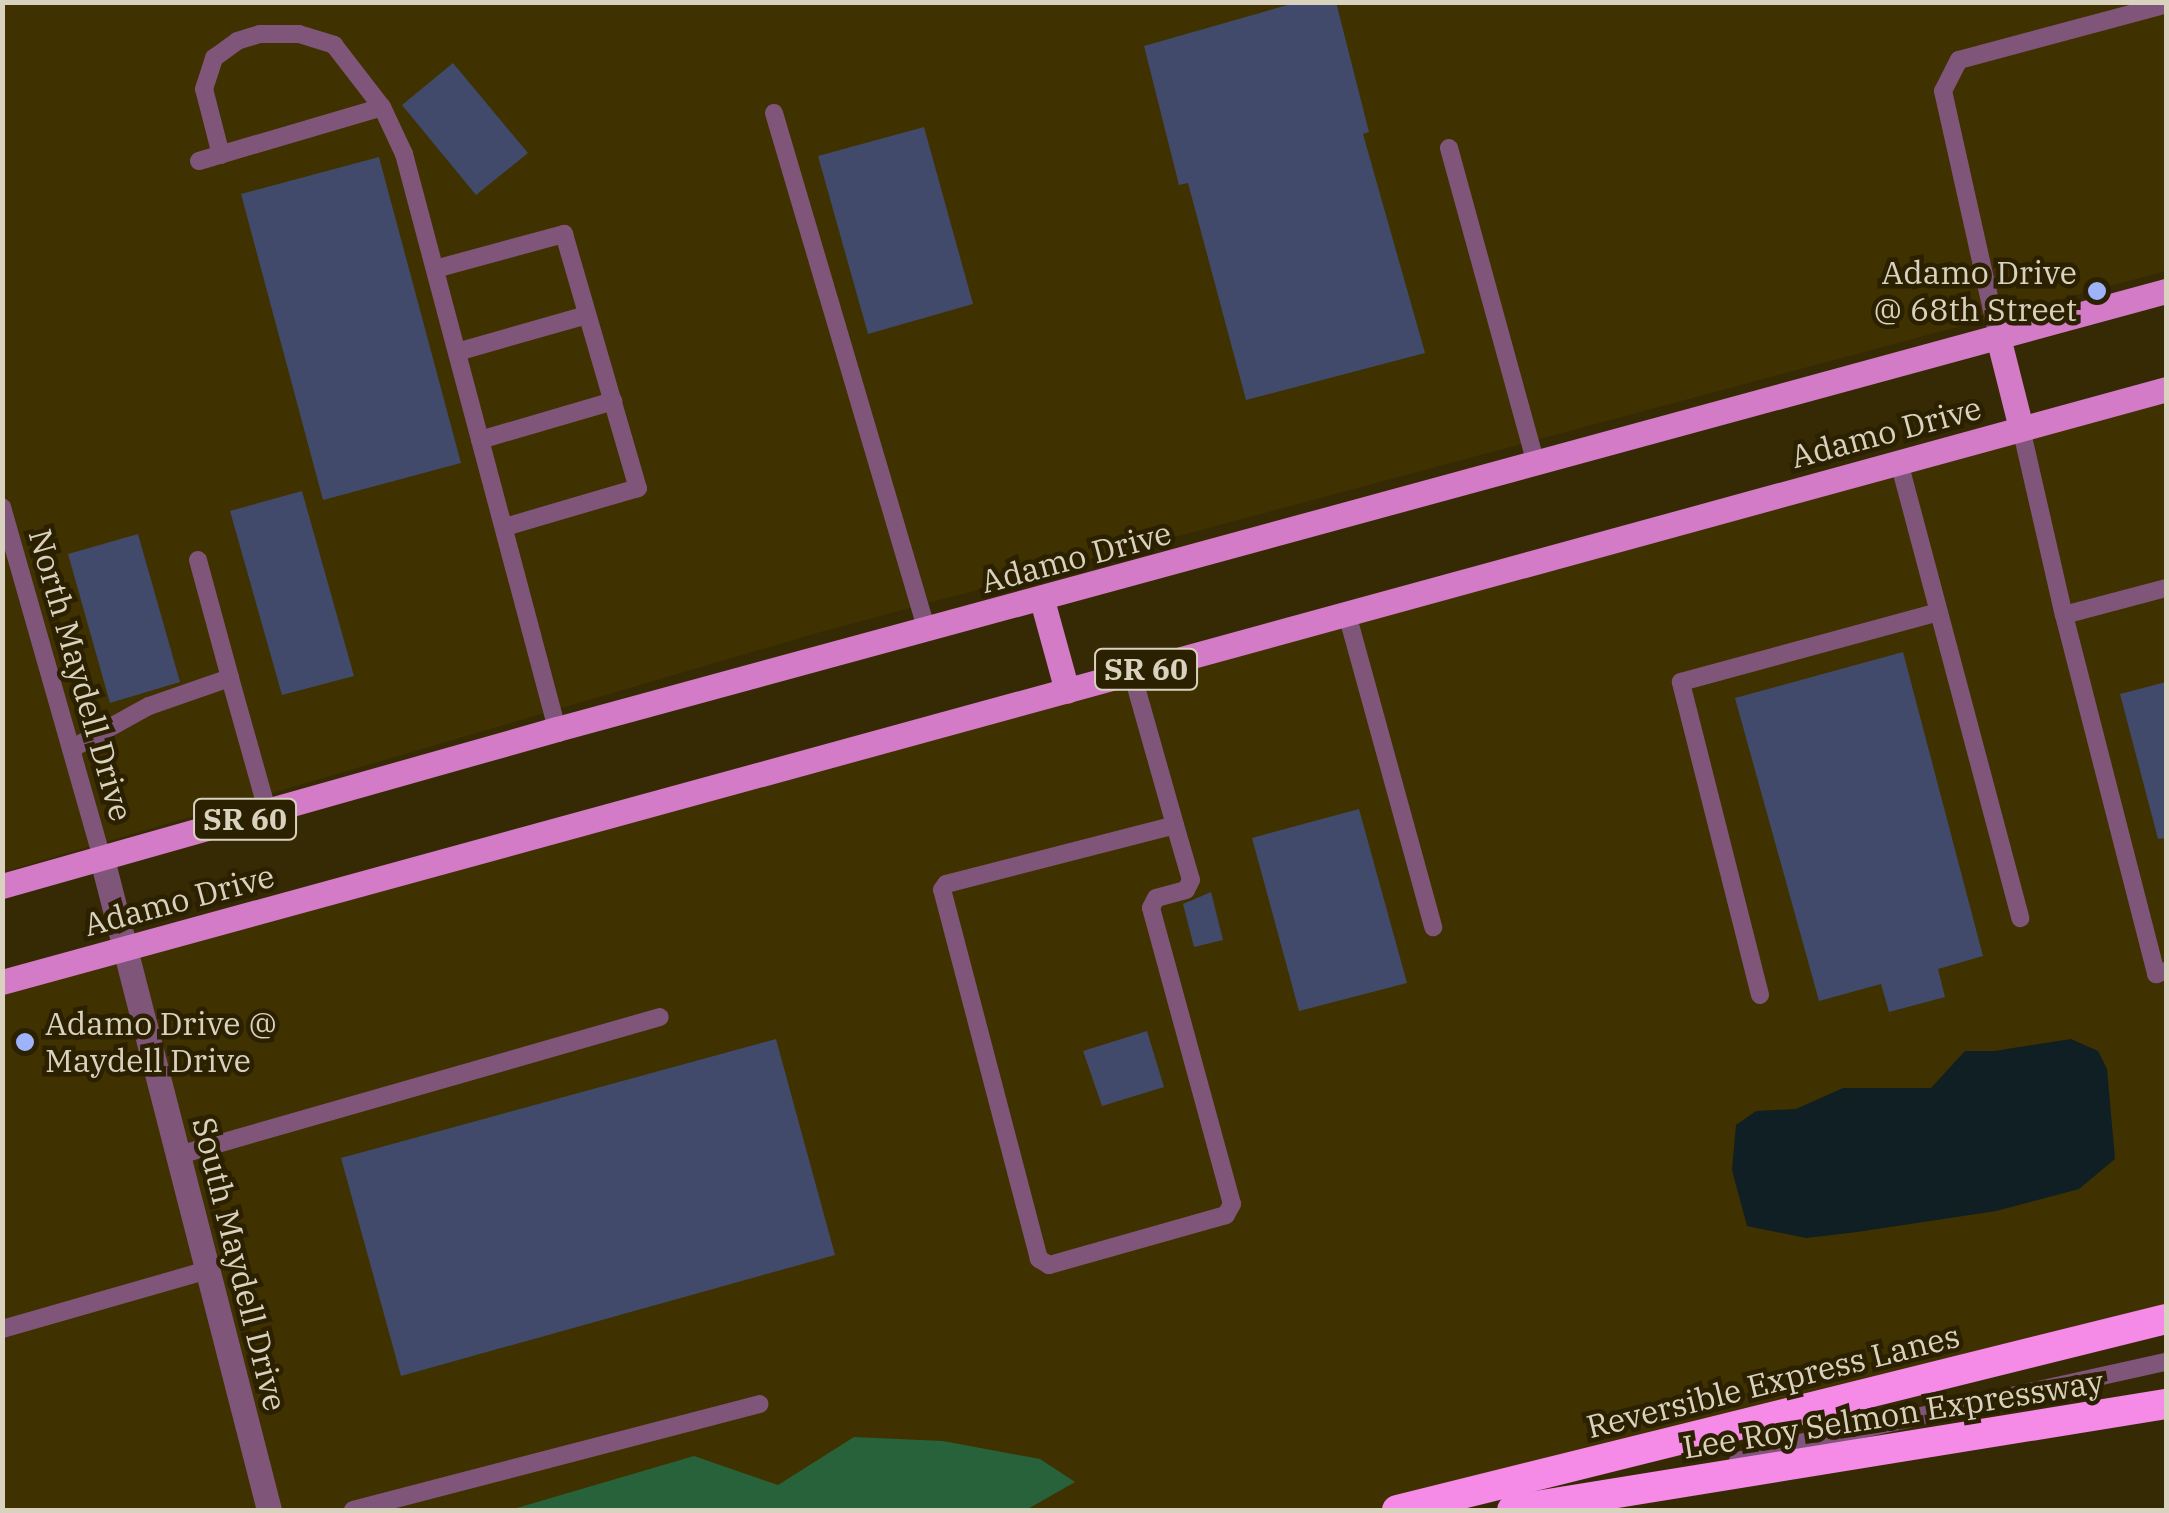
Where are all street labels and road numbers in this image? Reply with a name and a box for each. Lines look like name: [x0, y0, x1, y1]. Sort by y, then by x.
street label: Adamo Drive: [1787, 388, 1985, 476]
street label: Adamo Drive: [977, 513, 1175, 601]
street label: North Maydell Drive: [21, 525, 141, 825]
road number: SR 60: [1094, 644, 1198, 694]
road number: SR 60: [192, 794, 298, 844]
street label: Adamo Drive: [80, 856, 278, 944]
street label: South Maydell Drive: [185, 1113, 295, 1415]
street label: Reversible Express Lanes: [1583, 1316, 1963, 1446]
street label: Lee Roy Selmon Expressway: [1680, 1362, 2106, 1466]

